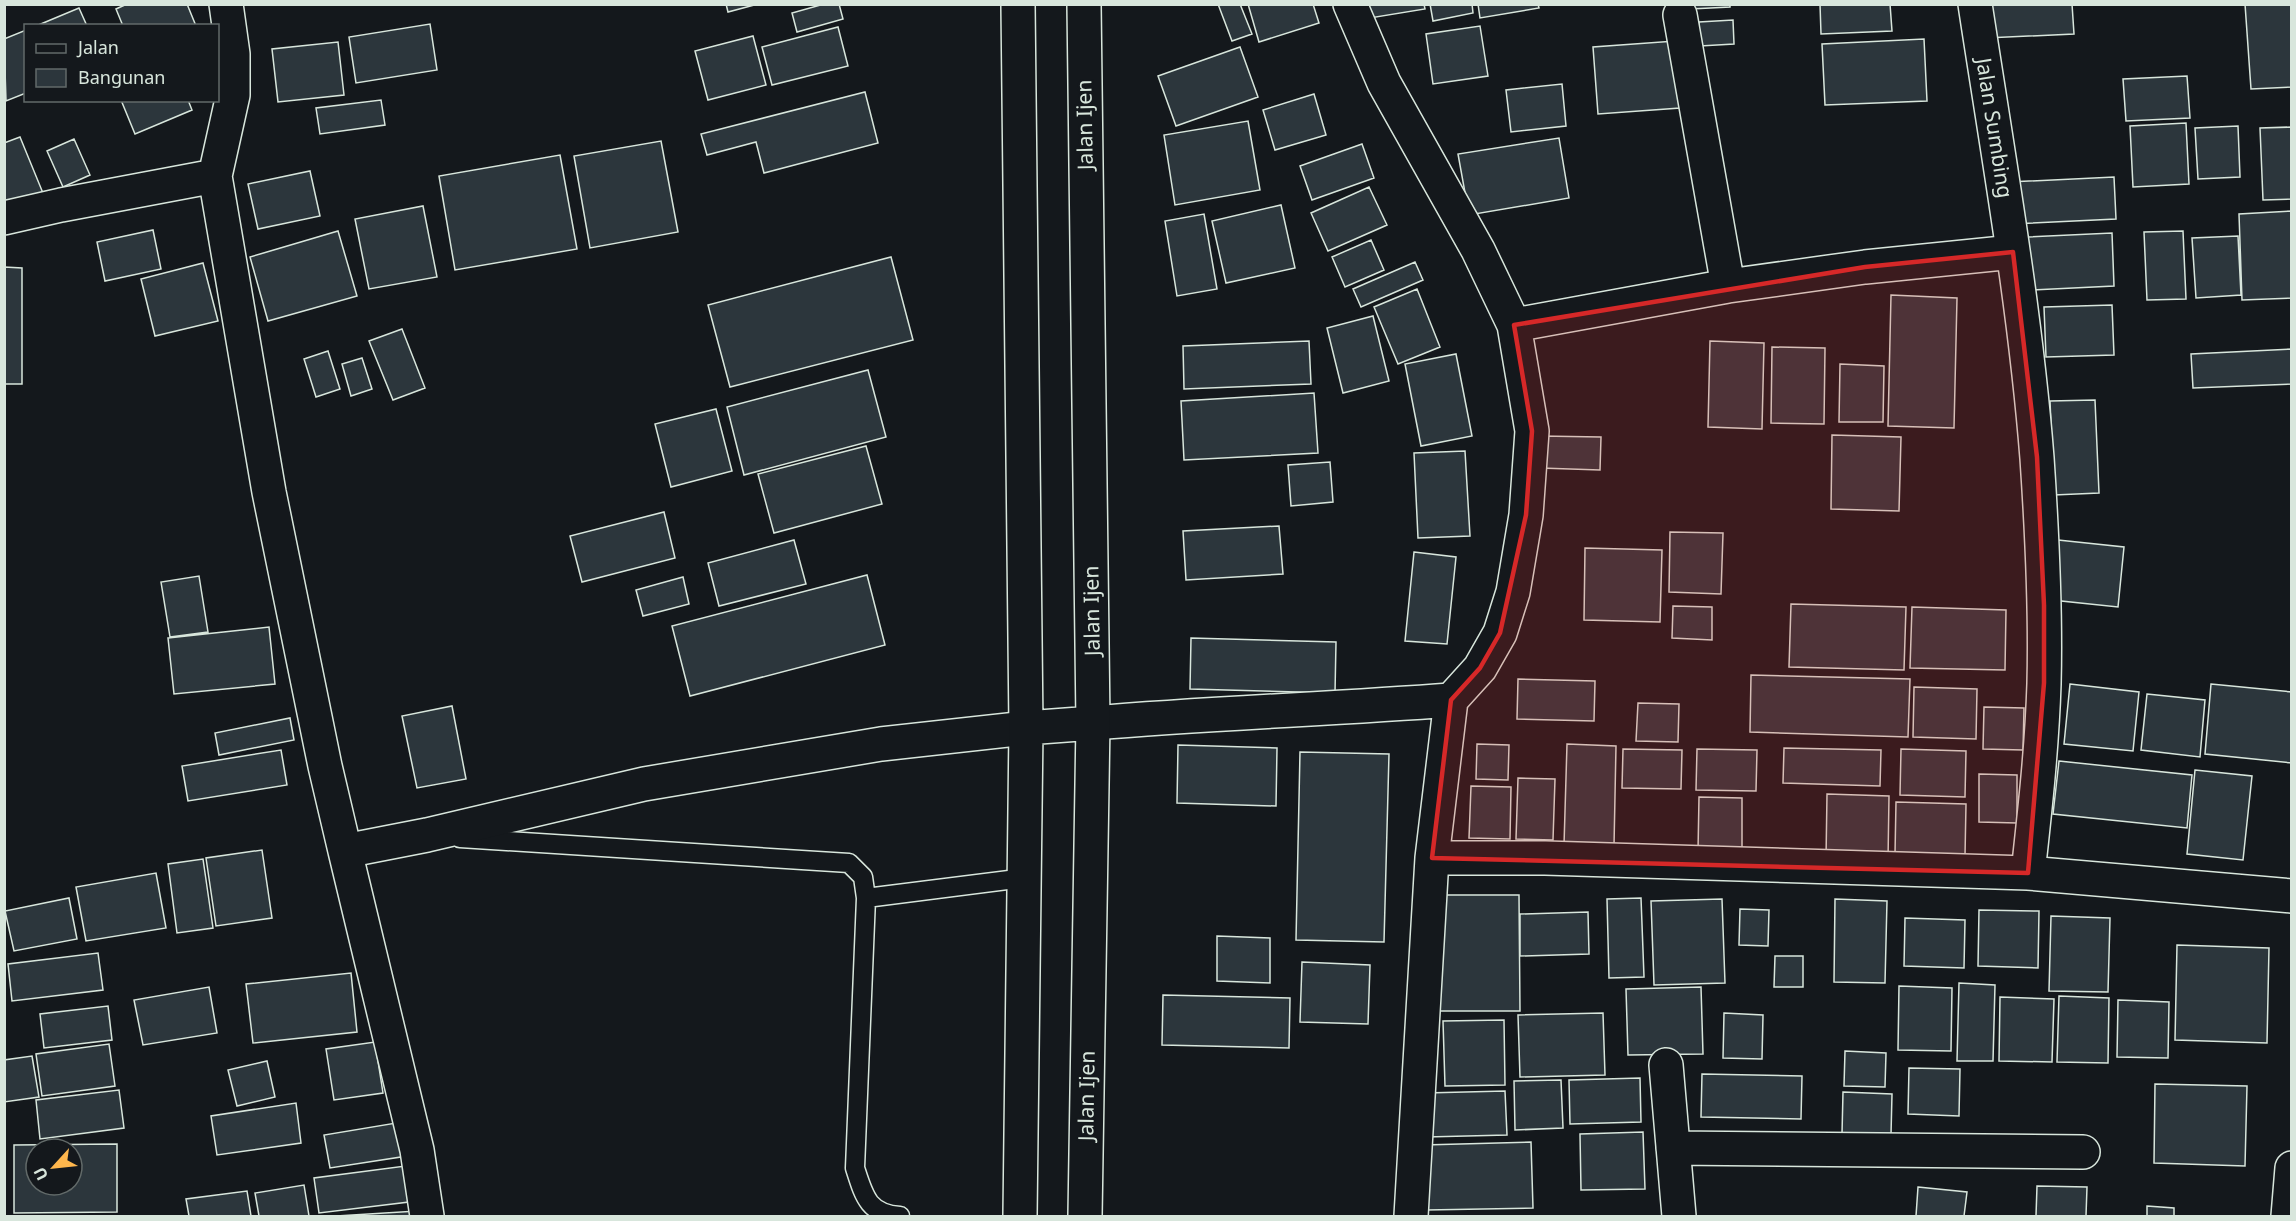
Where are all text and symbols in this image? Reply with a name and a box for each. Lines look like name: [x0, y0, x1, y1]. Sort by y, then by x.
legend: [24, 24, 219, 102]
text: Jalan: [76, 35, 119, 59]
street label: Jalan Sumbing: [1970, 54, 2020, 200]
text: Bangunan: [78, 65, 165, 89]
street label: Jalan Ijen: [1069, 80, 1099, 173]
street label: Jalan Ijen: [1076, 566, 1106, 659]
street label: Jalan Ijen: [1071, 1050, 1101, 1143]
north arrow: [24, 1137, 84, 1197]
text: U: [28, 1163, 53, 1184]

